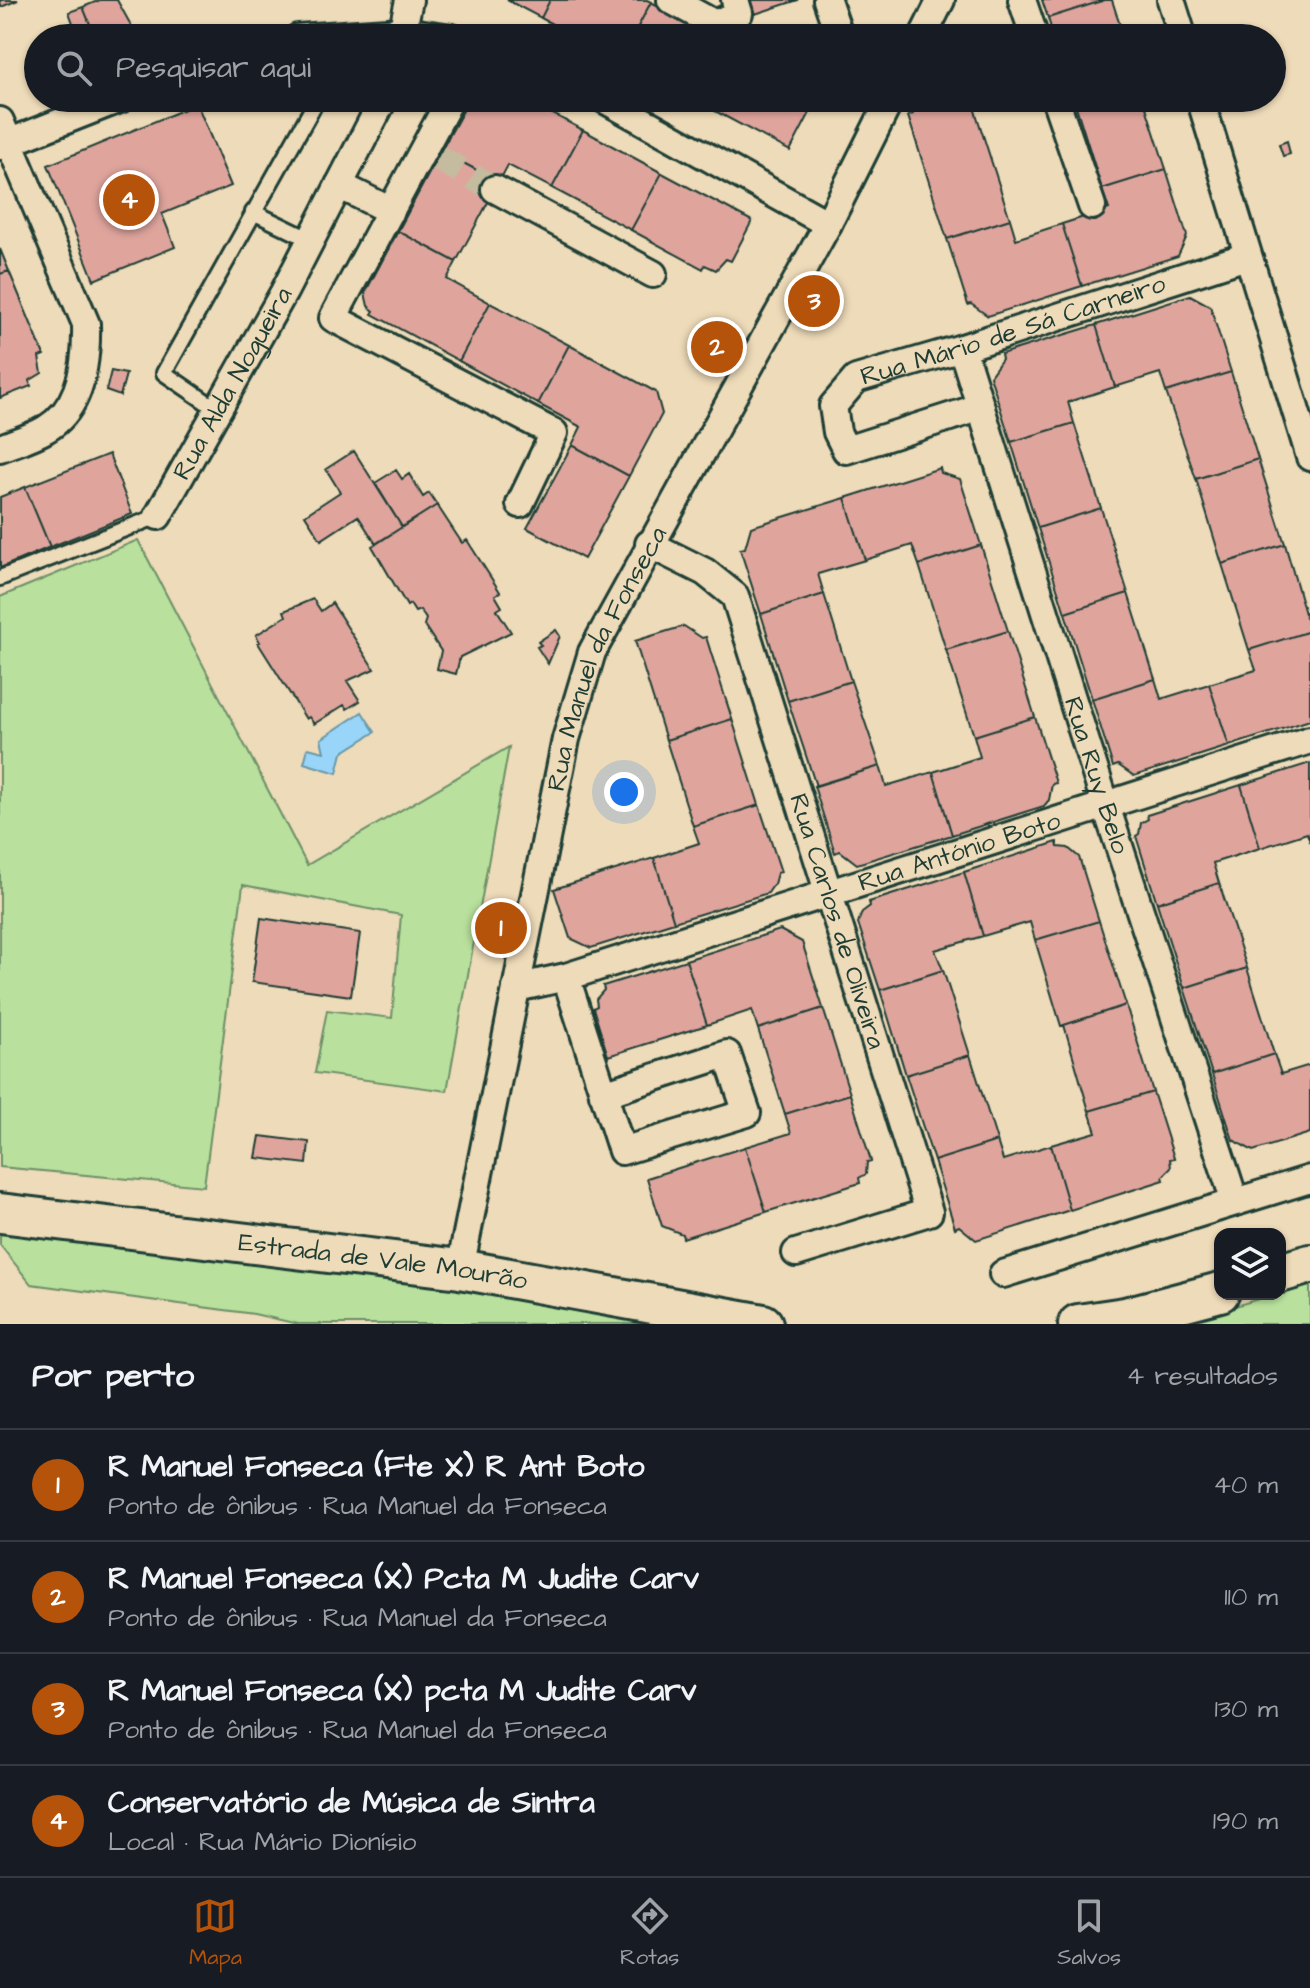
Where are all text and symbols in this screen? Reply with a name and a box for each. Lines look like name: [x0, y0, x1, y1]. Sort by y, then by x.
search box: [24, 24, 1286, 112]
icon: search: [52, 46, 96, 90]
text: Pesquisar aqui: [116, 47, 311, 89]
pin: 4: [103, 170, 155, 230]
street label: Rua Mário de Sá Carneiro: [856, 265, 1170, 395]
pin: 3: [788, 271, 840, 331]
street label: Rua Alda Nogueira: [164, 280, 301, 487]
pin: 2: [691, 317, 743, 377]
street label: Rua Manuel da Fonseca: [538, 520, 676, 794]
street label: Rua Ruy Belo: [1055, 692, 1139, 859]
your location: [604, 772, 644, 812]
street label: Rua Carlos de Oliveira: [780, 789, 895, 1053]
street label: Rua António Boto: [854, 803, 1065, 901]
pin: 1: [475, 898, 527, 958]
street label: Estrada de Vale Mourão: [237, 1224, 531, 1299]
map controls: [1214, 1228, 1286, 1300]
button: layers: [1214, 1228, 1286, 1300]
text: Por perto: [32, 1352, 194, 1400]
text: 4 resultados: [1126, 1358, 1278, 1394]
text: R Manuel Fonseca (Fte X) R Ant Boto: [108, 1446, 644, 1488]
text: 1: [56, 1467, 60, 1503]
text: 40 m: [1213, 1467, 1278, 1503]
text: Ponto de ônibus · Rua Manuel da Fonseca: [108, 1488, 607, 1524]
text: R Manuel Fonseca (X) Pcta M Judite Carv: [108, 1558, 699, 1600]
text: 2: [51, 1579, 65, 1615]
text: 110 m: [1224, 1579, 1278, 1615]
text: Ponto de ônibus · Rua Manuel da Fonseca: [108, 1600, 607, 1636]
text: R Manuel Fonseca (X) pcta M Judite Carv: [108, 1670, 696, 1712]
text: 3: [51, 1691, 65, 1727]
text: 130 m: [1214, 1691, 1278, 1727]
text: Ponto de ônibus · Rua Manuel da Fonseca: [108, 1712, 607, 1748]
text: Conservatório de Música de Sintra: [108, 1782, 595, 1824]
text: 4: [49, 1803, 67, 1839]
text: 190 m: [1213, 1803, 1278, 1839]
text: Local · Rua Mário Dionísio: [108, 1824, 416, 1860]
tab: Mapa: [189, 1894, 242, 1973]
tab: Rotas: [620, 1894, 679, 1973]
tab: Salvos: [1057, 1894, 1121, 1973]

